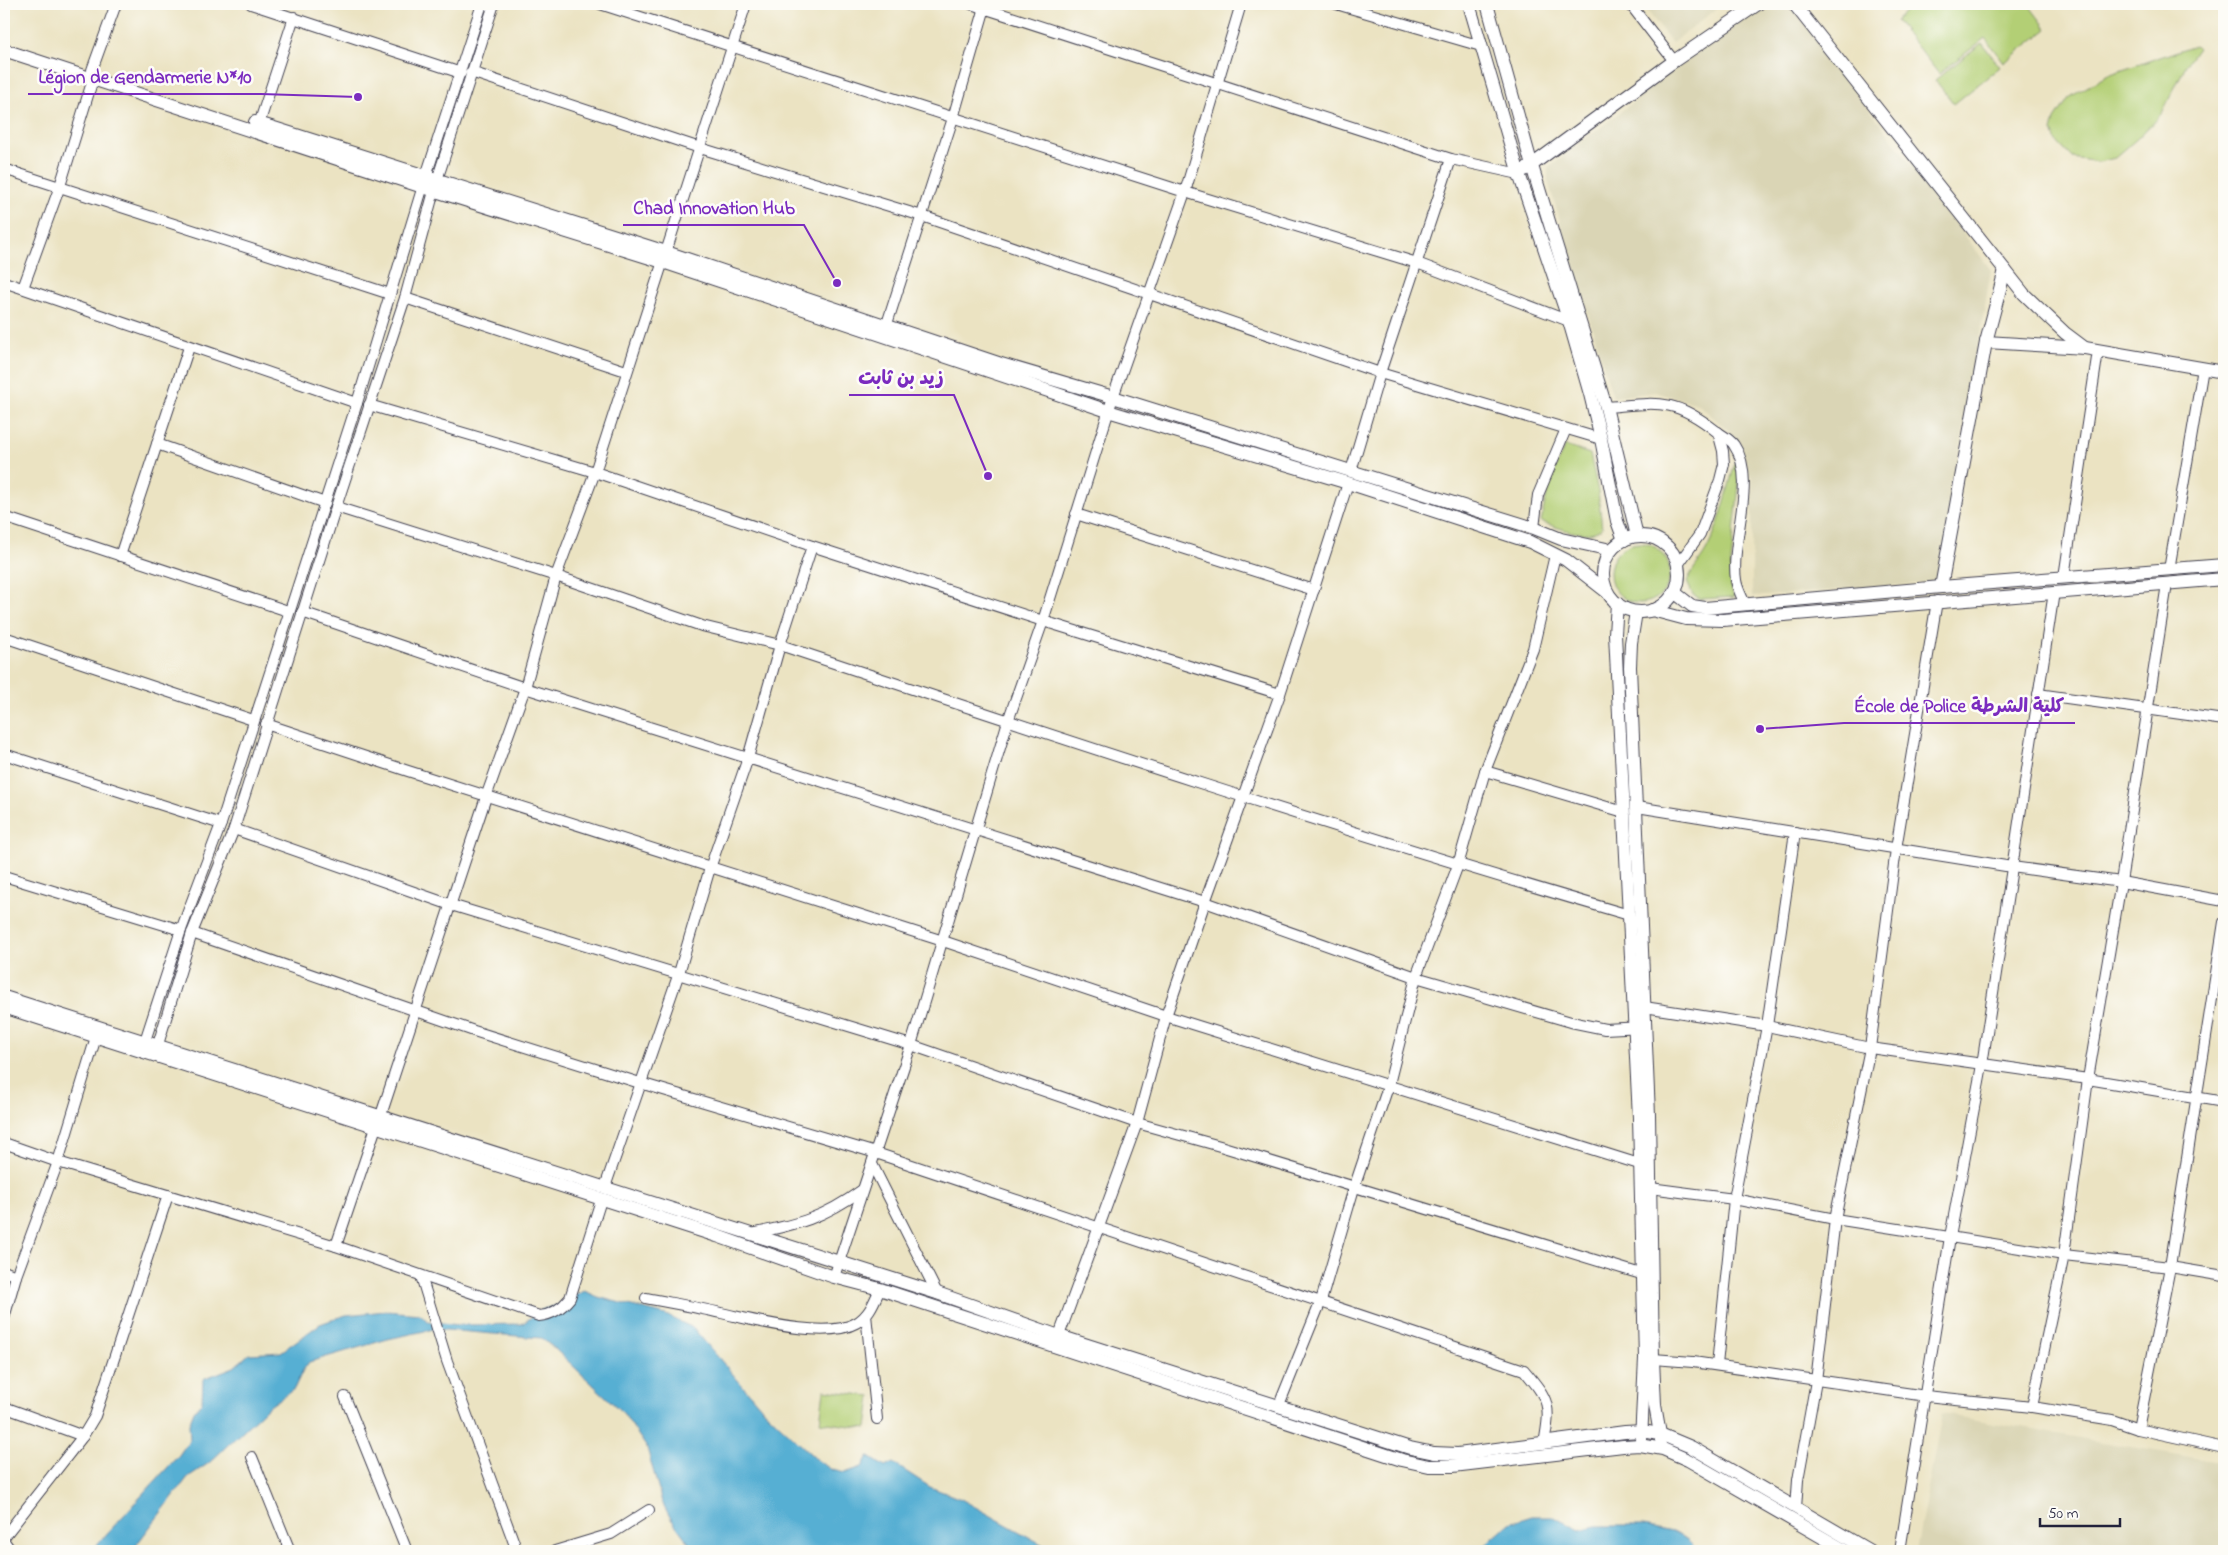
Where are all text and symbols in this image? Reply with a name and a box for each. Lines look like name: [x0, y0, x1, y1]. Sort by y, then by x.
callout: Légion de Gendarmerie N*10: [28, 60, 261, 94]
text: Légion de Gendarmerie N*10: [39, 65, 252, 94]
callout: Chad Innovation Hub: [623, 191, 804, 225]
text: Chad Innovation Hub: [633, 196, 796, 223]
callout: زيد بن ثابت: [849, 361, 954, 395]
text: زيد بن ثابت: [858, 366, 944, 393]
callout: École de Police كلية الشرطة: [1844, 689, 2075, 723]
text: École de Police كلية الشرطة: [1854, 694, 2065, 721]
scale bar: [2040, 1495, 2120, 1527]
text: 50 m: [2048, 1503, 2079, 1525]

